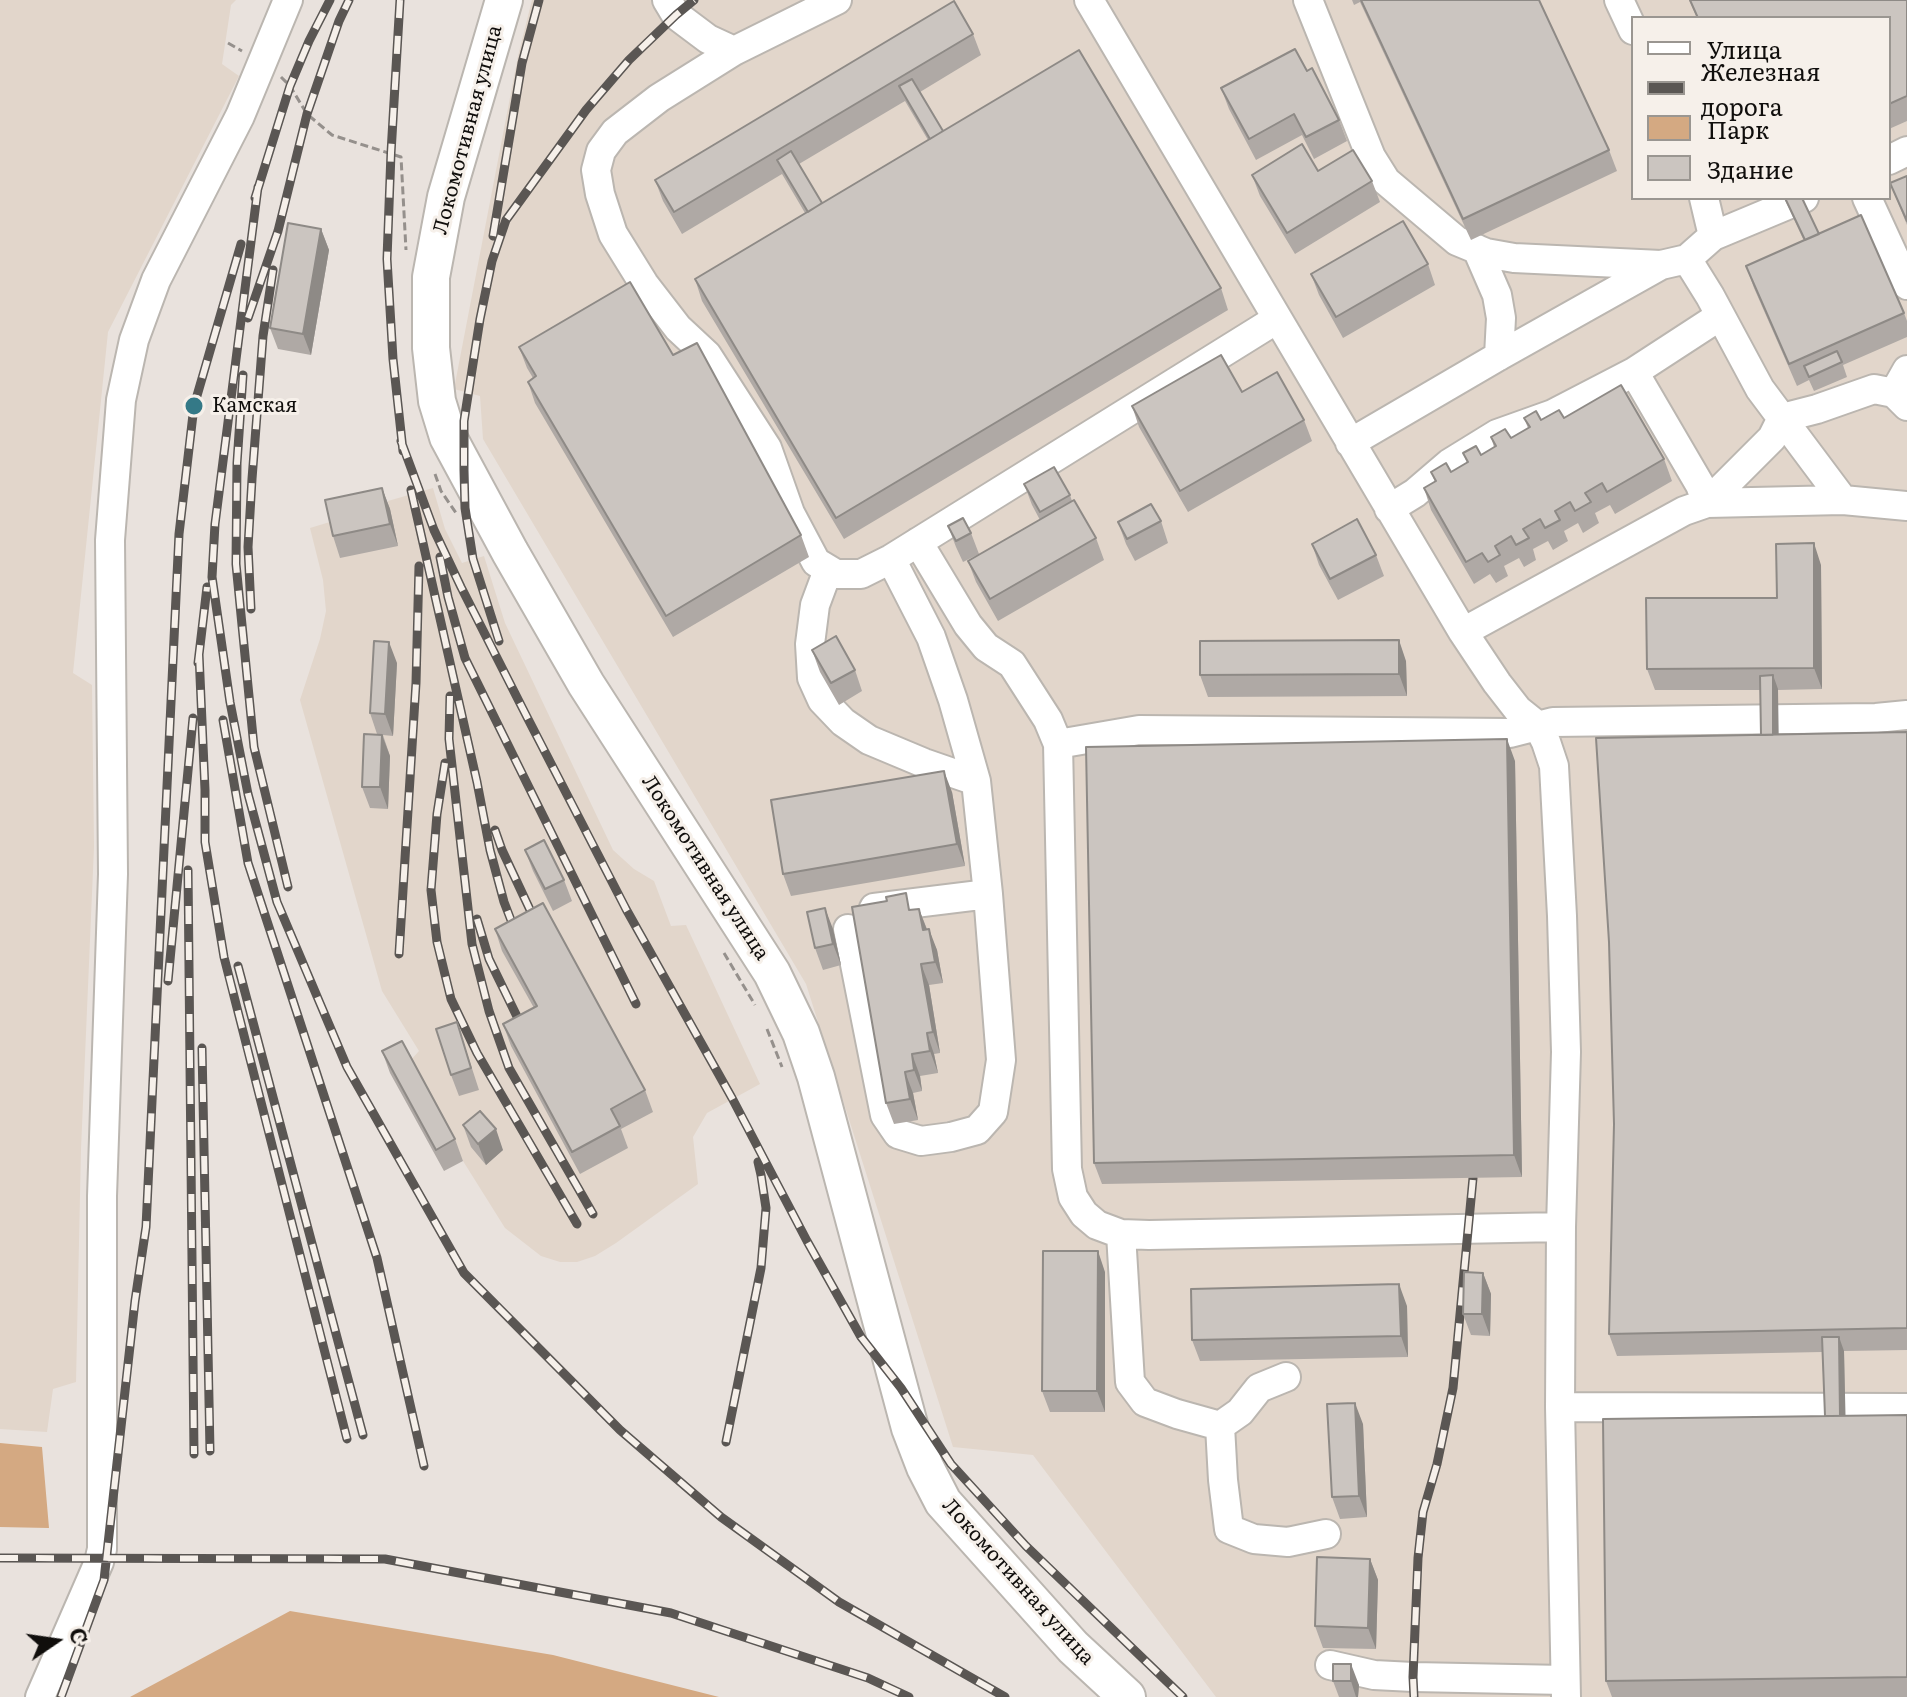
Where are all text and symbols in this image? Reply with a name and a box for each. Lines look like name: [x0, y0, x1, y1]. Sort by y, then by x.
legend: [1631, 16, 1891, 200]
street label: Локомотивная улица: [429, 23, 507, 237]
text: Улица: [1707, 31, 1782, 66]
text: Железная дорога: [1701, 53, 1820, 123]
text: Парк: [1707, 111, 1769, 146]
text: Здание: [1707, 151, 1793, 186]
place label: Камская: [212, 394, 297, 418]
marker: Камская: [183, 395, 205, 417]
street label: Локомотивная улица: [636, 771, 774, 965]
street label: Локомотивная улица: [937, 1494, 1099, 1670]
north arrow: [16, 1601, 96, 1681]
text: С: [62, 1624, 98, 1647]

